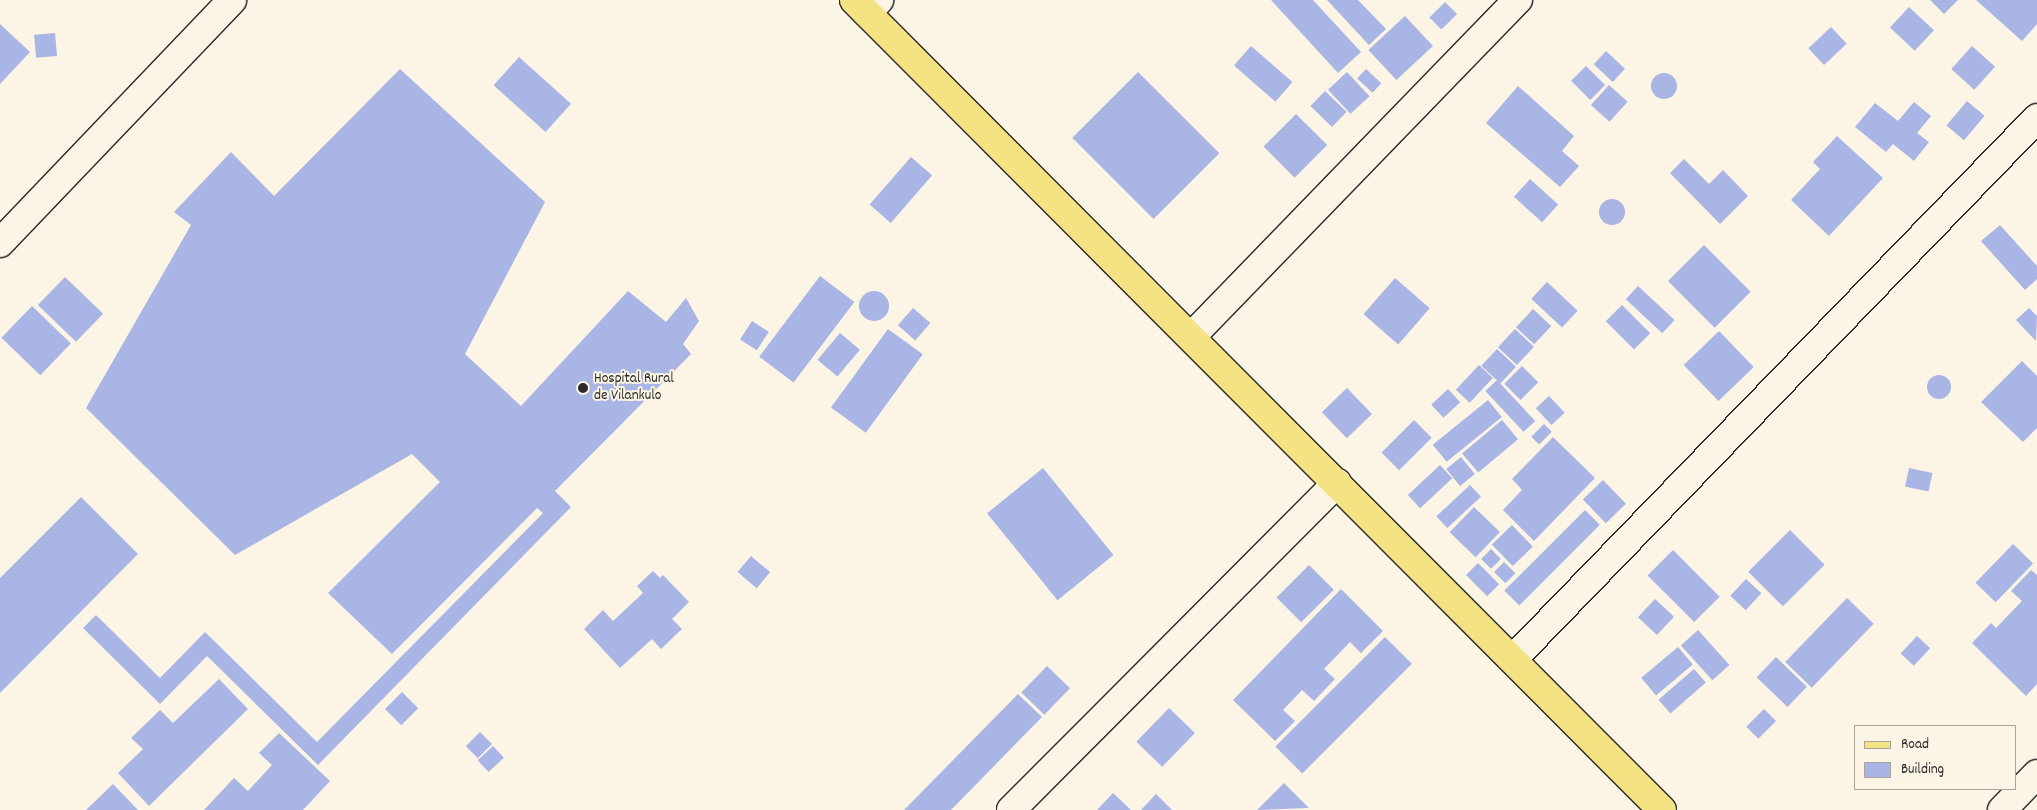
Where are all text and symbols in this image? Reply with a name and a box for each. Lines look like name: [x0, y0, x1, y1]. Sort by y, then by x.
place label: Hospital Rural de Vilankulo: [594, 370, 674, 405]
marker: Hospital Rural de Vilankulo: [576, 381, 590, 395]
legend: [1854, 725, 2017, 790]
text: Road: [1901, 734, 1929, 756]
text: Building: [1901, 759, 1944, 781]

